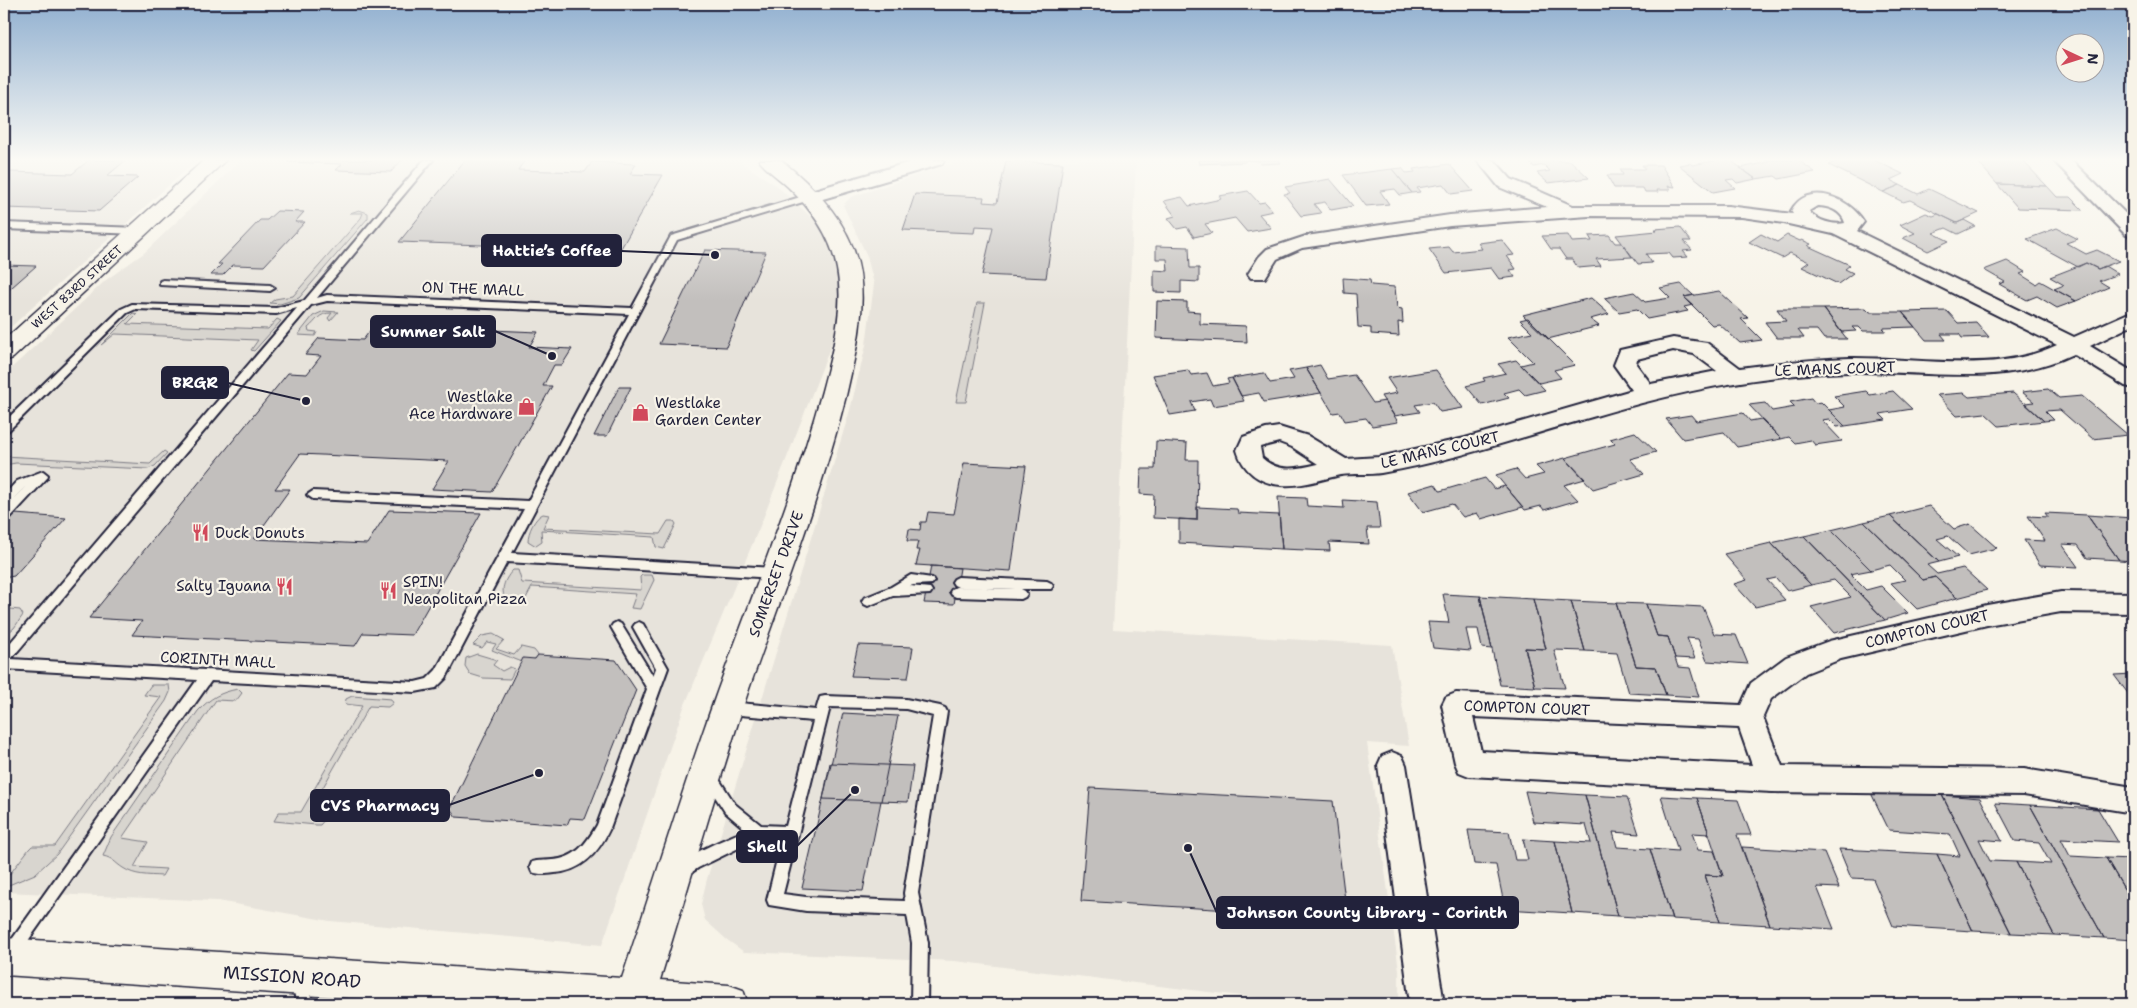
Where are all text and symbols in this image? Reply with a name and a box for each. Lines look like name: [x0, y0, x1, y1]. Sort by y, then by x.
north arrow: [2054, 32, 2104, 82]
text: N: [2084, 53, 2102, 65]
callout: Hattie’s Coffee: [482, 235, 621, 266]
text: Hattie’s Coffee: [492, 240, 612, 261]
street label: WEST 83RD STREET: [28, 241, 126, 332]
street label: ON THE MALL: [421, 277, 525, 301]
callout: Summer Salt: [371, 316, 495, 347]
text: Summer Salt: [381, 321, 485, 342]
street label: LE MANS COURT: [1774, 357, 1896, 381]
callout: BRGR: [162, 367, 228, 398]
text: BRGR: [172, 372, 218, 393]
place label: Westlake Ace Hardware: [409, 387, 513, 424]
place label: Westlake Garden Center: [655, 393, 762, 430]
shop icon: Westlake Ace Hardware: [517, 396, 537, 416]
shop icon: Westlake Garden Center: [631, 402, 651, 422]
street label: LE MANS COURT: [1379, 427, 1501, 473]
street label: SOMERSET DRIVE: [744, 508, 808, 640]
restaurant icon: Duck Donuts: [191, 523, 211, 543]
place label: Duck Donuts: [215, 523, 305, 543]
place label: SPIN! Neapolitan Pizza: [403, 572, 527, 609]
place label: Salty Iguana: [176, 576, 272, 596]
restaurant icon: Salty Iguana: [275, 576, 295, 596]
restaurant icon: SPIN! Neapolitan Pizza: [379, 581, 399, 601]
street label: COMPTON COURT: [1863, 605, 1991, 653]
street label: CORINTH MALL: [160, 647, 276, 673]
street label: COMPTON COURT: [1463, 696, 1591, 720]
callout: CVS Pharmacy: [311, 790, 449, 821]
text: CVS Pharmacy: [321, 795, 439, 816]
callout: Shell: [737, 831, 797, 862]
text: Shell: [747, 836, 788, 857]
callout: Johnson County Library - Corinth: [1217, 897, 1518, 928]
text: Johnson County Library - Corinth: [1227, 902, 1508, 923]
street label: MISSION ROAD: [222, 960, 362, 994]

